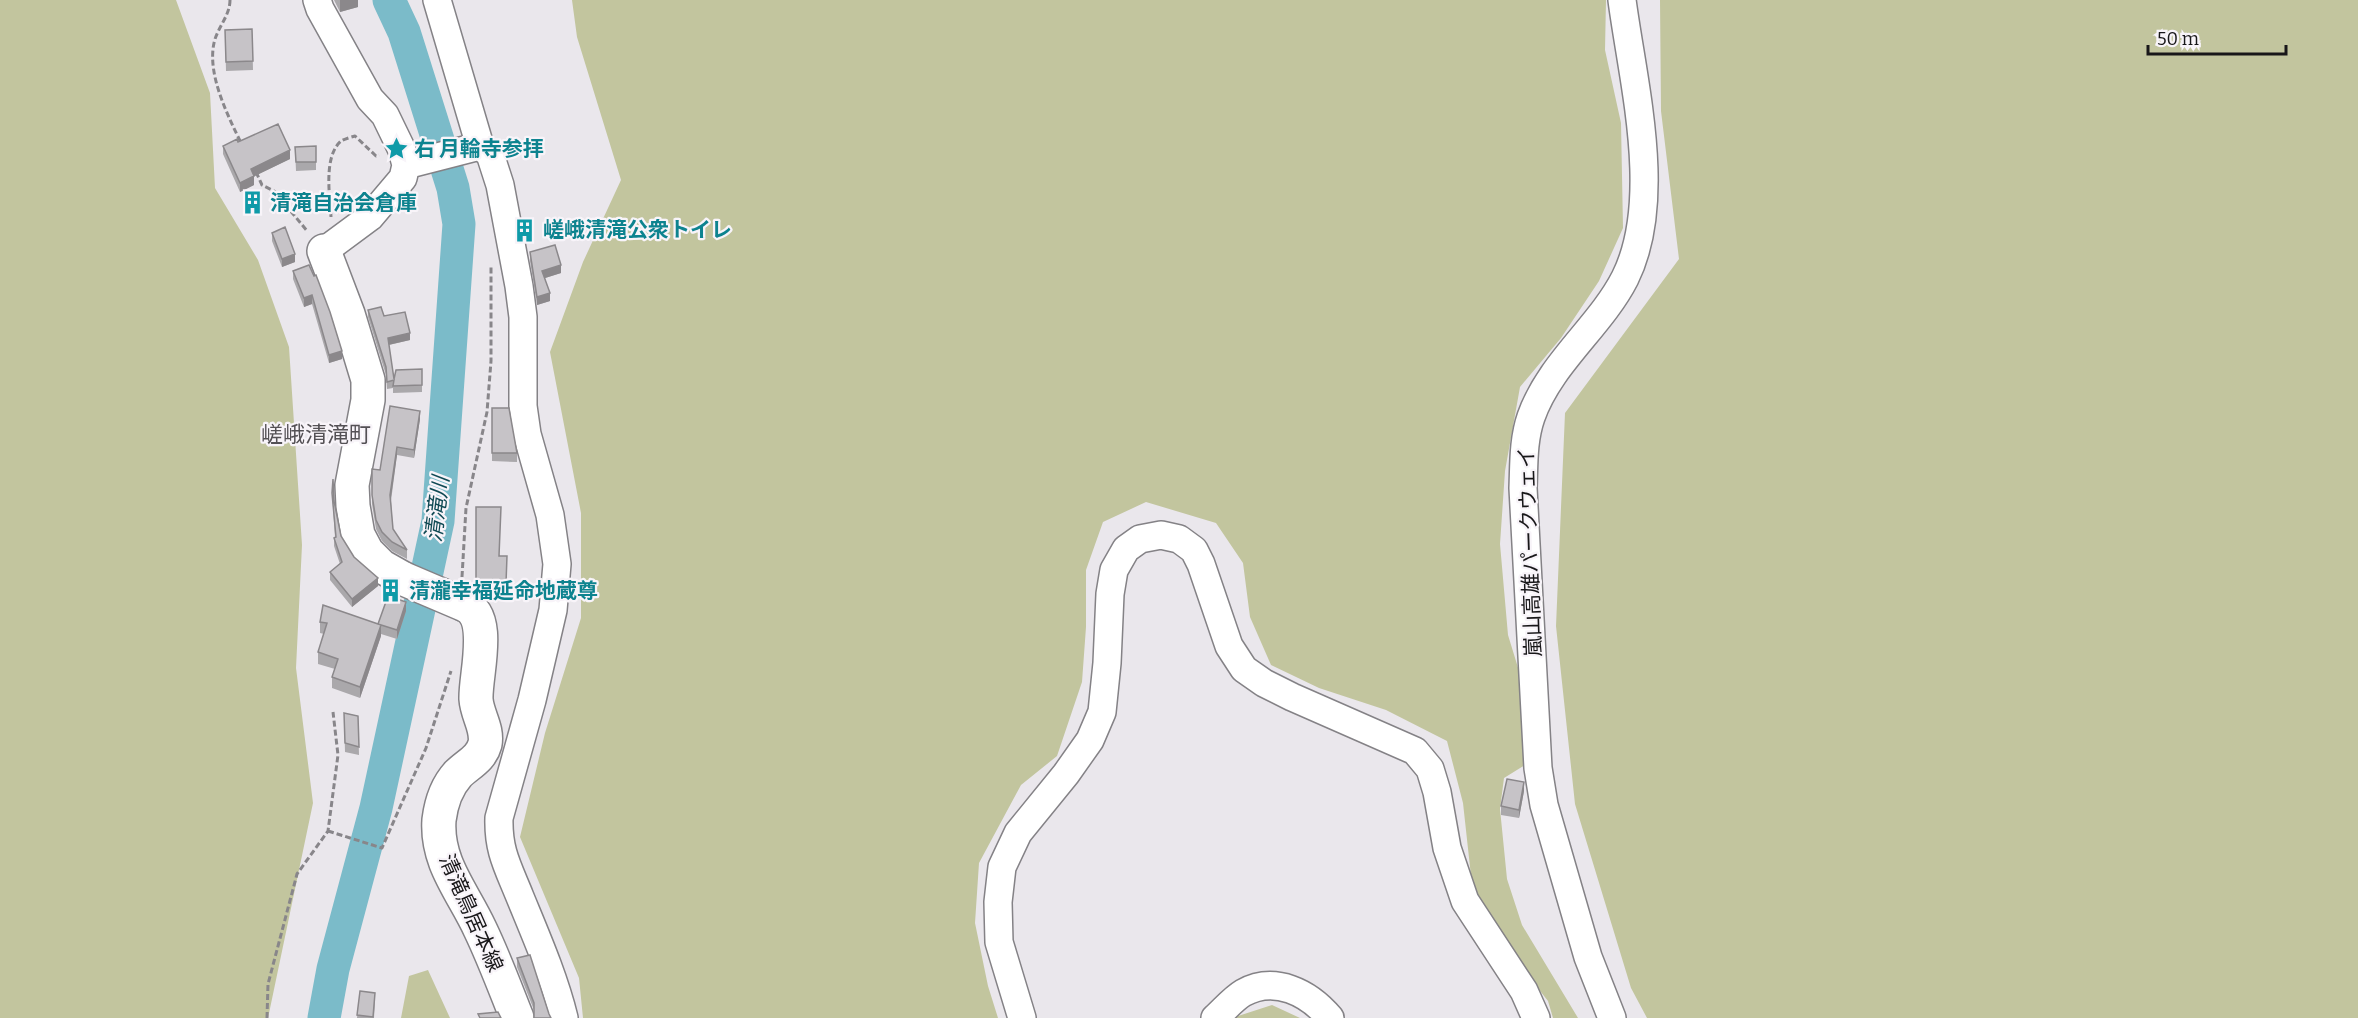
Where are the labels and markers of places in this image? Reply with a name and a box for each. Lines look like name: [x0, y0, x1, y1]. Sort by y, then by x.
place icon: 右 月輪寺参拝: [383, 136, 409, 162]
place label: 右 月輪寺参拝: [414, 136, 544, 162]
building icon: 清滝自治会倉庫: [239, 190, 265, 216]
place label: 清滝自治会倉庫: [270, 190, 417, 216]
building icon: 嵯峨清滝公衆トイレ: [512, 217, 538, 243]
place label: 嵯峨清滝公衆トイレ: [543, 217, 732, 243]
building icon: 清瀧幸福延命地蔵尊: [378, 578, 404, 604]
place label: 清瀧幸福延命地蔵尊: [409, 578, 598, 604]

